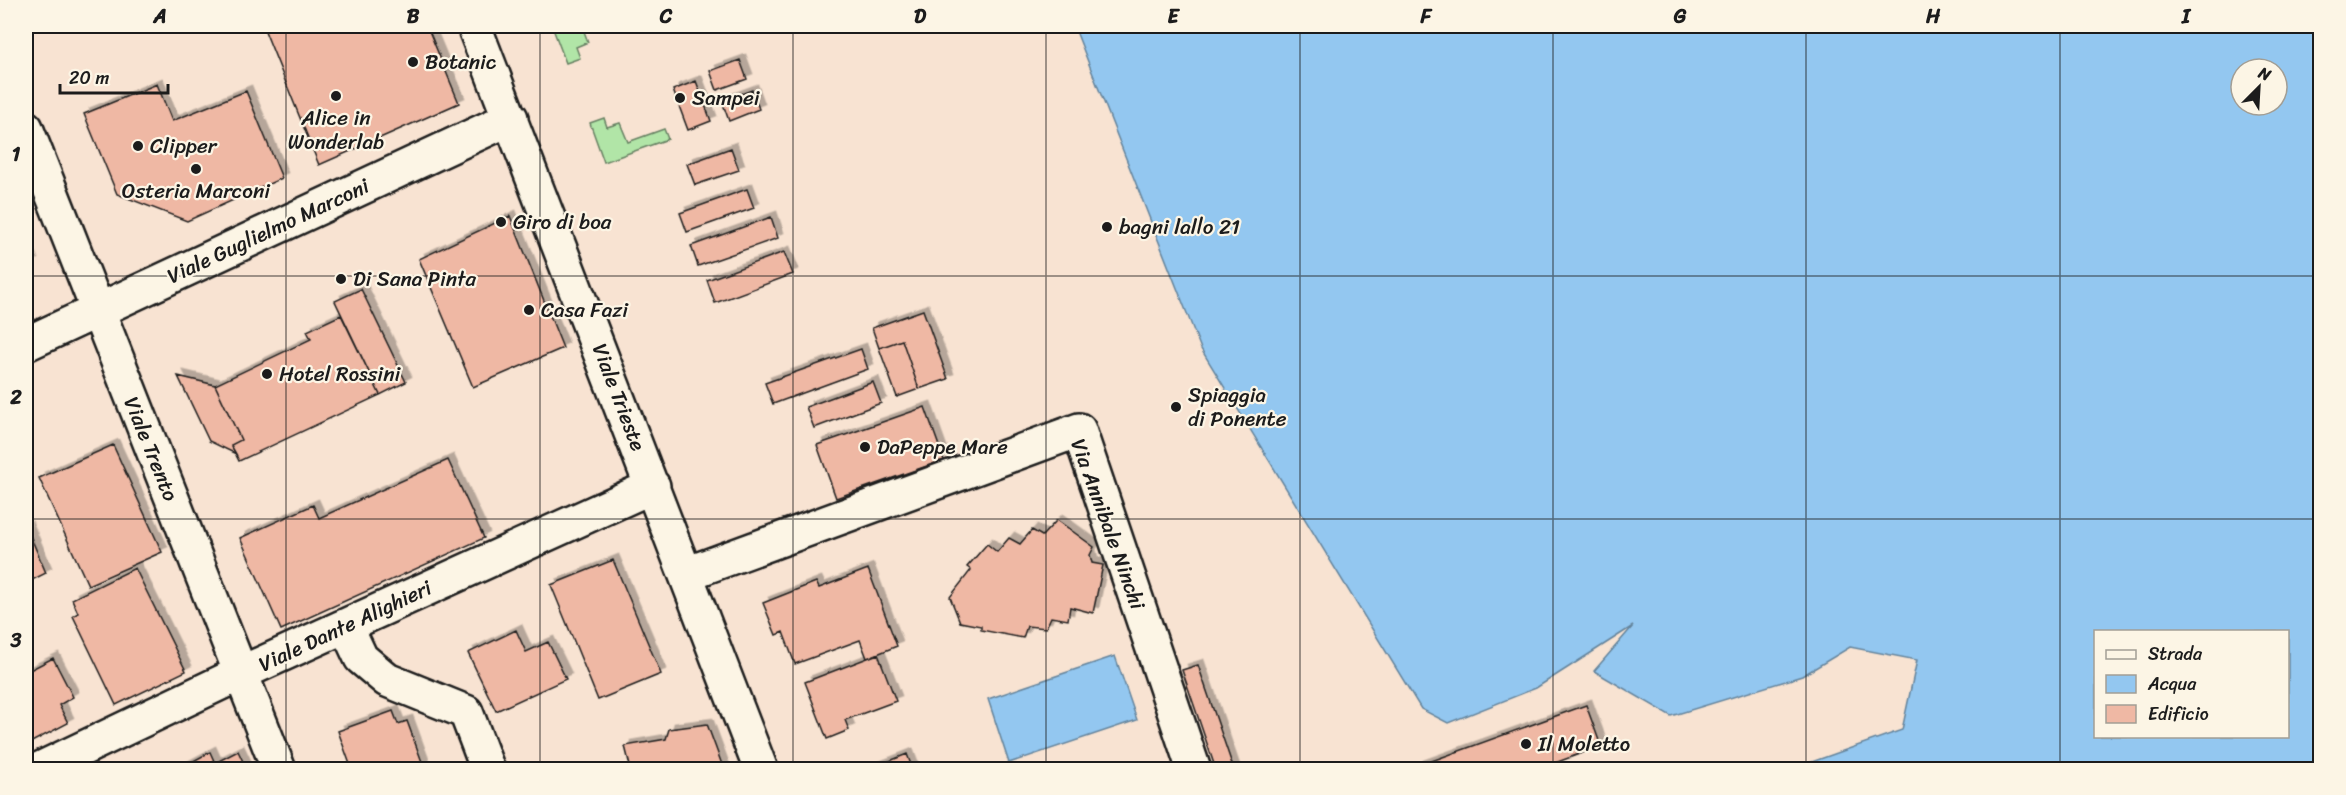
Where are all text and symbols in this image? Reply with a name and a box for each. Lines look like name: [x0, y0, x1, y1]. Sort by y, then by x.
text: A: [152, 0, 167, 34]
text: B: [407, 0, 420, 34]
text: C: [659, 0, 673, 34]
text: D: [914, 0, 927, 34]
text: E: [1167, 0, 1180, 34]
text: F: [1420, 0, 1433, 34]
text: G: [1673, 0, 1687, 34]
text: H: [1925, 0, 1941, 34]
text: I: [2181, 0, 2192, 34]
place label: Botanic: [425, 43, 497, 81]
marker: Botanic: [406, 55, 420, 69]
scale bar: [60, 57, 168, 95]
north arrow: [2229, 57, 2289, 117]
text: N: [2253, 58, 2277, 90]
text: 20 m: [69, 62, 109, 94]
place label: Sampei: [692, 79, 761, 117]
marker: Alice in Wonderlab: [329, 89, 343, 103]
marker: Sampei: [673, 91, 687, 105]
place label: Alice in Wonderlab: [288, 99, 384, 161]
place label: Clipper: [150, 127, 218, 165]
text: 1: [12, 137, 21, 172]
marker: Clipper: [131, 139, 145, 153]
marker: Osteria Marconi: [189, 162, 203, 176]
street label: Viale Guglielmo Marconi: [160, 167, 377, 295]
place label: Osteria Marconi: [122, 172, 271, 210]
place label: Giro di boa: [513, 203, 612, 241]
place label: bagni lallo 21: [1119, 208, 1240, 246]
marker: Giro di boa: [494, 215, 508, 229]
marker: bagni lallo 21: [1100, 220, 1114, 234]
place label: Di Sana Pinta: [353, 260, 476, 298]
marker: Di Sana Pinta: [334, 272, 348, 286]
place label: Casa Fazi: [541, 291, 629, 329]
marker: Casa Fazi: [522, 303, 536, 317]
street label: Viale Trieste: [581, 338, 657, 456]
place label: Hotel Rossini: [279, 355, 401, 393]
marker: Hotel Rossini: [260, 367, 274, 381]
place label: Spiaggia di Ponente: [1188, 376, 1287, 438]
text: 2: [9, 380, 22, 415]
street label: Viale Trento: [113, 391, 189, 508]
marker: Spiaggia di Ponente: [1169, 400, 1183, 414]
place label: DaPeppe Mare: [877, 428, 1008, 466]
street label: Via Annibale Ninchi: [1059, 433, 1157, 616]
marker: DaPeppe Mare: [858, 440, 872, 454]
street label: Viale Dante Alighieri: [252, 569, 439, 683]
text: 3: [10, 623, 22, 658]
legend: [2094, 630, 2289, 738]
text: Strada: [2148, 638, 2203, 670]
text: Acqua: [2147, 668, 2197, 700]
text: Edificio: [2148, 698, 2209, 730]
place label: Il Moletto: [1537, 725, 1630, 763]
marker: Il Moletto: [1519, 737, 1533, 751]

